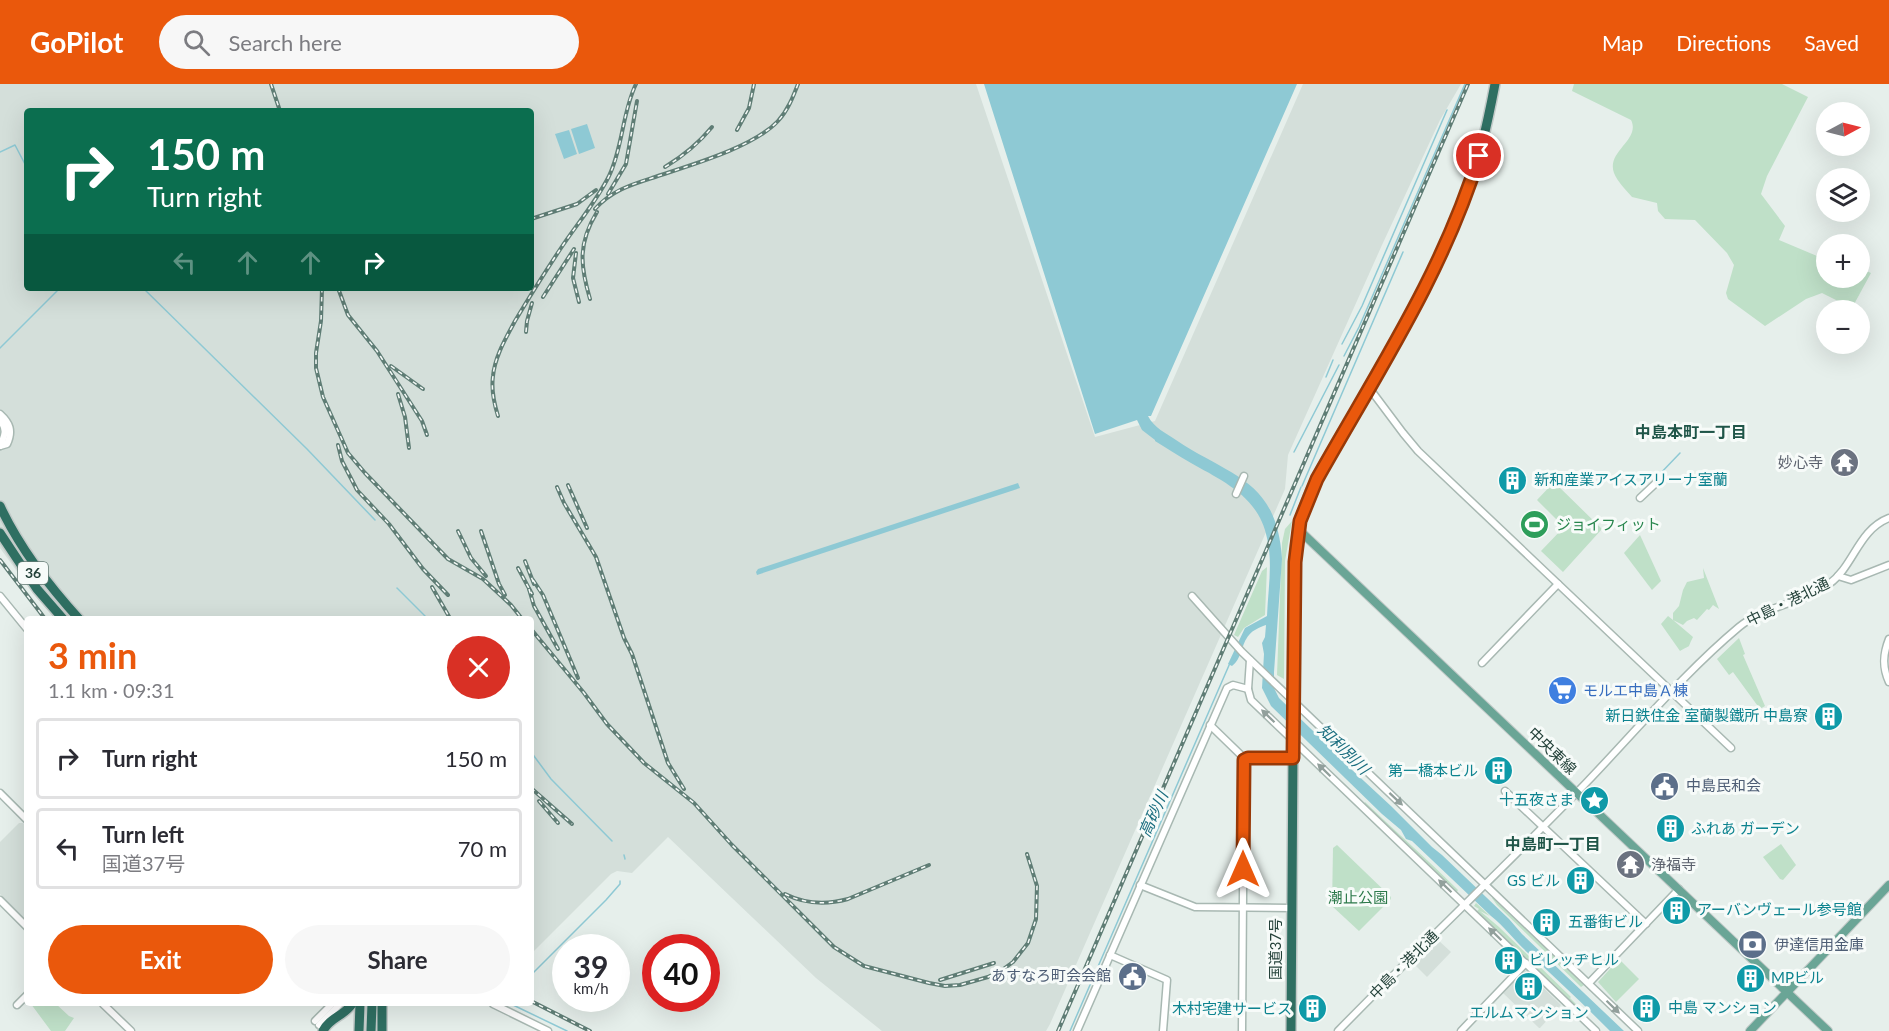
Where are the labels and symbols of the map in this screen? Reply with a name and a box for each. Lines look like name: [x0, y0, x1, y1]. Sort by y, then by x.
north arrow: [1816, 102, 1870, 156]
pin: [1453, 130, 1504, 181]
district label: 中島本町一丁目: [1635, 422, 1747, 441]
temple icon: 妙心寺: [1828, 447, 1860, 479]
place label: 妙心寺: [1778, 453, 1823, 471]
building icon: 新和産業アイスアリーナ室蘭: [1497, 464, 1529, 496]
place label: 新和産業アイスアリーナ室蘭: [1534, 470, 1728, 488]
sports icon: ジョイフィット: [1519, 509, 1551, 541]
place label: ジョイフィット: [1556, 515, 1661, 533]
road number: 36: [18, 562, 48, 584]
street label: 中島・港北通: [1743, 573, 1832, 629]
supermarket icon: モルエ中島Ａ棟: [1546, 675, 1578, 707]
place label: モルエ中島Ａ棟: [1583, 681, 1688, 699]
building icon: 新日鉄住金 室蘭製鐵所 中島寮: [1813, 700, 1845, 732]
place label: 新日鉄住金 室蘭製鐵所 中島寮: [1605, 706, 1808, 724]
one-way arrow: [1260, 709, 1275, 723]
water label: 知利別川: [1315, 720, 1375, 779]
street label: 中央東線: [1525, 723, 1581, 778]
building icon: 第一橋本ビル: [1483, 755, 1515, 787]
place label: 第一橋本ビル: [1388, 761, 1478, 779]
one-way arrow: [1316, 763, 1331, 777]
public building icon: 中島民和会: [1649, 770, 1681, 802]
place label: 中島民和会: [1686, 776, 1761, 794]
place icon: 十五夜さま: [1579, 784, 1611, 816]
water label: 高砂川: [1134, 786, 1172, 840]
place label: 十五夜さま: [1499, 790, 1574, 808]
one-way arrow: [1389, 791, 1403, 805]
building icon: ふれあ ガーデン: [1654, 813, 1686, 845]
place label: ふれあ ガーデン: [1691, 819, 1800, 837]
district label: 中島町一丁目: [1505, 834, 1601, 853]
position arrow: [1211, 837, 1275, 901]
temple icon: 浄福寺: [1614, 849, 1646, 881]
place label: 浄福寺: [1651, 855, 1696, 873]
building icon: GS ビル: [1565, 865, 1597, 897]
place label: GS ビル: [1507, 871, 1560, 889]
one-way arrow: [1439, 880, 1453, 894]
park label: 潮止公園: [1328, 888, 1388, 906]
building icon: アーバンヴェール参号館: [1660, 894, 1692, 926]
place label: アーバンヴェール参号館: [1697, 900, 1862, 918]
building icon: 五番街ビル: [1531, 906, 1563, 938]
place label: 五番街ビル: [1568, 912, 1643, 930]
street label: 国道37号: [1266, 918, 1284, 980]
street label: 中島・港北通: [1365, 926, 1441, 1002]
one-way arrow: [1488, 927, 1502, 941]
bank icon: 伊達信用金庫: [1737, 929, 1769, 961]
speed limit sign: 40: [642, 934, 720, 1012]
place label: 伊達信用金庫: [1774, 935, 1864, 953]
building icon: ビレッヂヒル: [1492, 944, 1524, 976]
place label: ビレッヂヒル: [1529, 950, 1619, 968]
public building icon: あすなろ町会会館: [1116, 960, 1148, 992]
building icon: MPビル: [1734, 962, 1766, 994]
place label: あすなろ町会会館: [991, 966, 1111, 984]
place label: MPビル: [1771, 968, 1824, 986]
building icon: エルムマンション: [1513, 970, 1545, 1002]
building icon: 中島 マンション: [1631, 992, 1663, 1024]
building icon: 木村宅建サービス: [1297, 993, 1329, 1025]
place label: 中島 マンション: [1668, 998, 1777, 1016]
place label: 木村宅建サービス: [1172, 999, 1292, 1017]
one-way arrow: [1606, 1000, 1620, 1014]
place label: エルムマンション: [1469, 1003, 1589, 1021]

